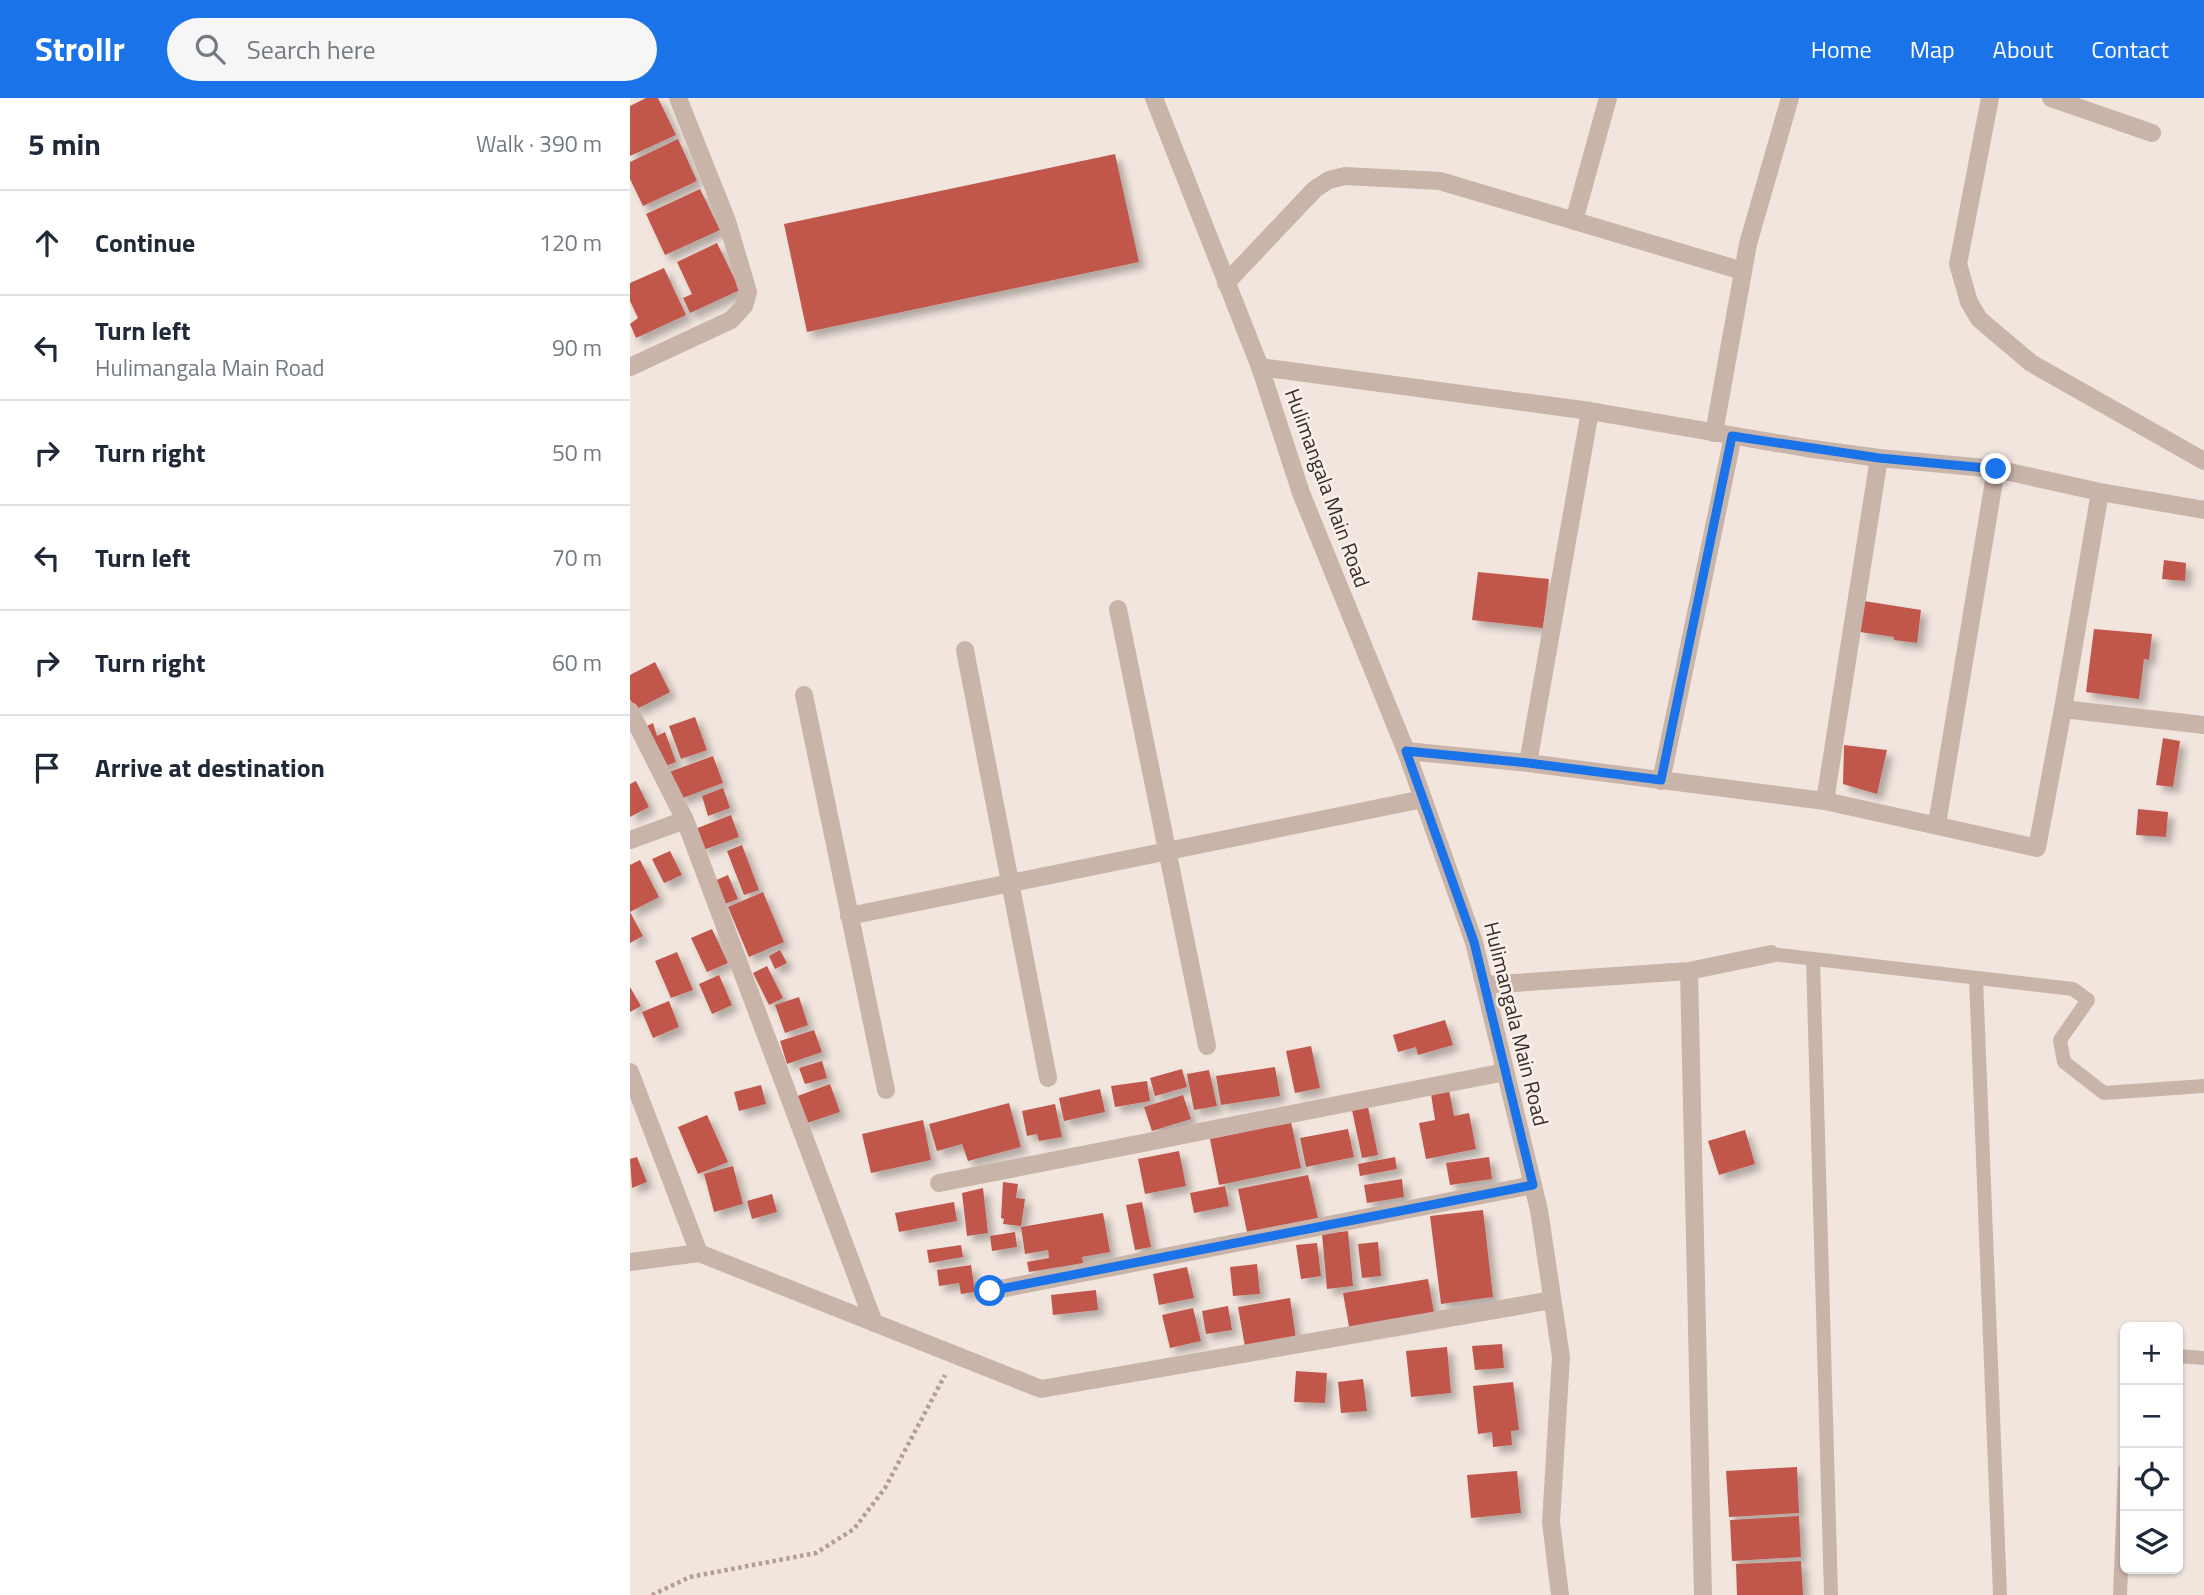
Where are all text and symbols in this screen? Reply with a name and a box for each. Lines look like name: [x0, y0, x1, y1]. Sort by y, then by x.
search box: [167, 18, 657, 81]
text: Strollr: [35, 24, 125, 74]
icon: search: [191, 30, 229, 68]
text: Search here: [247, 30, 376, 69]
text: Home: [1811, 31, 1872, 67]
text: Map: [1910, 31, 1955, 67]
text: About: [1993, 31, 2053, 67]
text: Contact: [2091, 31, 2169, 67]
text: 5 min: [28, 121, 101, 167]
text: Walk · 390 m: [476, 126, 602, 161]
text: Continue: [95, 223, 195, 262]
icon: ahead: [28, 224, 66, 262]
text: 120 m: [539, 225, 602, 260]
text: Turn left: [95, 311, 190, 350]
icon: left: [28, 329, 66, 367]
text: 90 m: [552, 330, 602, 365]
text: Hulimangala Main Road: [95, 350, 325, 385]
street label: Hulimangala Main Road: [1277, 384, 1379, 592]
text: Turn right: [95, 433, 206, 472]
icon: right: [28, 434, 66, 472]
text: 50 m: [552, 435, 602, 470]
route end: [1980, 453, 2011, 484]
text: Turn left: [95, 538, 190, 577]
icon: left: [28, 539, 66, 577]
text: 70 m: [552, 540, 602, 575]
text: Turn right: [95, 643, 206, 682]
icon: right: [28, 644, 66, 682]
text: 60 m: [552, 645, 602, 680]
text: Arrive at destination: [95, 748, 325, 787]
icon: arrive: [28, 749, 66, 787]
street label: Hulimangala Main Road: [1476, 918, 1558, 1129]
route start: [974, 1275, 1005, 1306]
map controls: [2120, 1322, 2183, 1574]
button: +: [2120, 1322, 2183, 1385]
button: −: [2120, 1385, 2183, 1448]
button: locate: [2120, 1448, 2183, 1511]
button: layers: [2120, 1511, 2183, 1574]

